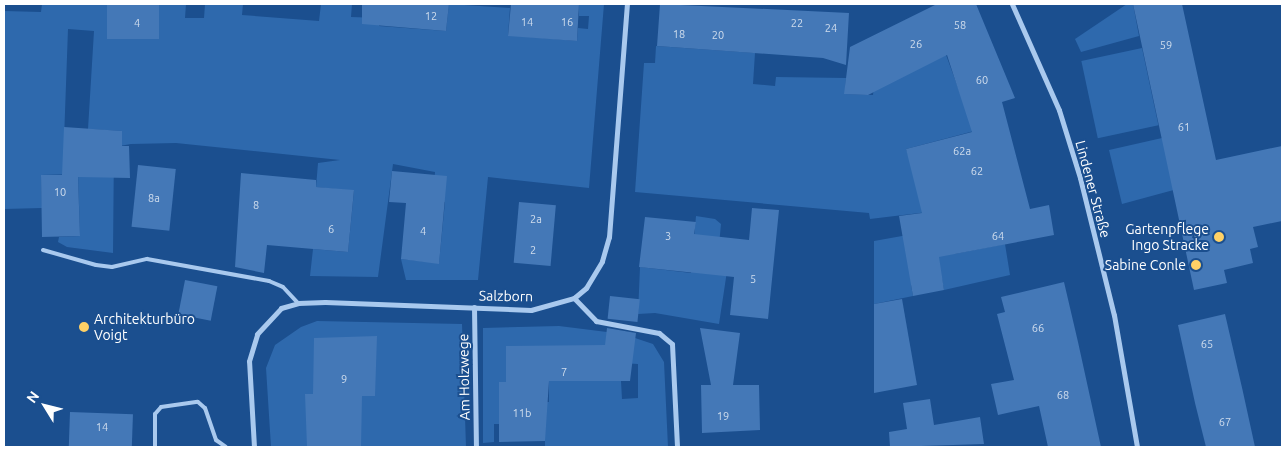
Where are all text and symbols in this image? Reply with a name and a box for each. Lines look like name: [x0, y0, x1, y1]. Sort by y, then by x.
house number: 12: [425, 9, 437, 23]
house number: 14: [521, 15, 533, 29]
house number: 16: [561, 15, 573, 29]
house number: 4: [134, 16, 140, 30]
house number: 22: [791, 16, 803, 30]
house number: 58: [954, 18, 966, 32]
house number: 24: [825, 21, 837, 35]
house number: 18: [673, 27, 685, 41]
house number: 20: [712, 28, 724, 42]
house number: 26: [910, 37, 922, 51]
house number: 59: [1160, 38, 1172, 52]
house number: 60: [976, 73, 988, 87]
house number: 61: [1178, 120, 1190, 134]
street label: Lindener Straße: [1072, 138, 1114, 240]
house number: 62a: [953, 144, 971, 158]
house number: 62: [971, 164, 983, 178]
house number: 10: [54, 185, 66, 199]
house number: 8a: [148, 191, 160, 205]
house number: 8: [253, 198, 259, 212]
house number: 2a: [530, 212, 542, 226]
place label: Gartenpflege Ingo Stracke: [1125, 221, 1209, 253]
house number: 6: [328, 222, 334, 236]
house number: 4: [420, 224, 426, 238]
house number: 3: [665, 229, 671, 243]
house number: 64: [992, 229, 1004, 243]
marker: Gartenpflege Ingo Stracke: [1213, 231, 1225, 243]
house number: 2: [530, 243, 536, 257]
place label: Sabine Conle: [1105, 257, 1186, 273]
marker: Sabine Conle: [1190, 259, 1202, 271]
house number: 5: [750, 272, 756, 286]
street label: Salzborn: [479, 287, 533, 305]
place label: Architekturbüro Voigt: [94, 311, 195, 344]
marker: Architekturbüro Voigt: [78, 321, 90, 333]
house number: 66: [1032, 321, 1044, 335]
street label: Am Holzwege: [455, 333, 473, 421]
house number: 65: [1201, 337, 1213, 351]
house number: 7: [561, 365, 567, 379]
house number: 9: [341, 372, 347, 386]
north arrow: [20, 381, 70, 431]
text: N: [23, 388, 42, 406]
house number: 68: [1057, 388, 1069, 402]
house number: 11b: [513, 406, 531, 420]
house number: 19: [717, 409, 729, 423]
house number: 67: [1219, 415, 1231, 429]
house number: 14: [96, 420, 108, 434]

